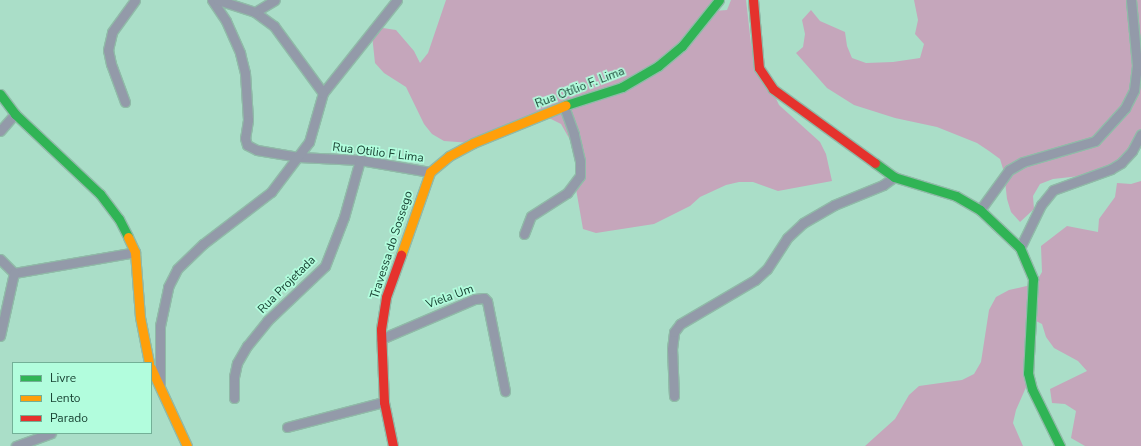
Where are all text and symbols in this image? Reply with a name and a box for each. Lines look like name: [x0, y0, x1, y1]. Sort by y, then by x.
street label: Rua Otílio F. Lima: [533, 64, 627, 112]
street label: Rua Otilio F Lima: [331, 140, 425, 166]
street label: Travessa do Sossego: [368, 189, 416, 301]
street label: Rua Projetada: [255, 253, 319, 317]
street label: Viela Um: [424, 282, 476, 312]
legend: [12, 362, 152, 434]
text: Livre: [50, 370, 76, 386]
text: Lento: [50, 390, 80, 406]
text: Parado: [50, 410, 88, 426]

